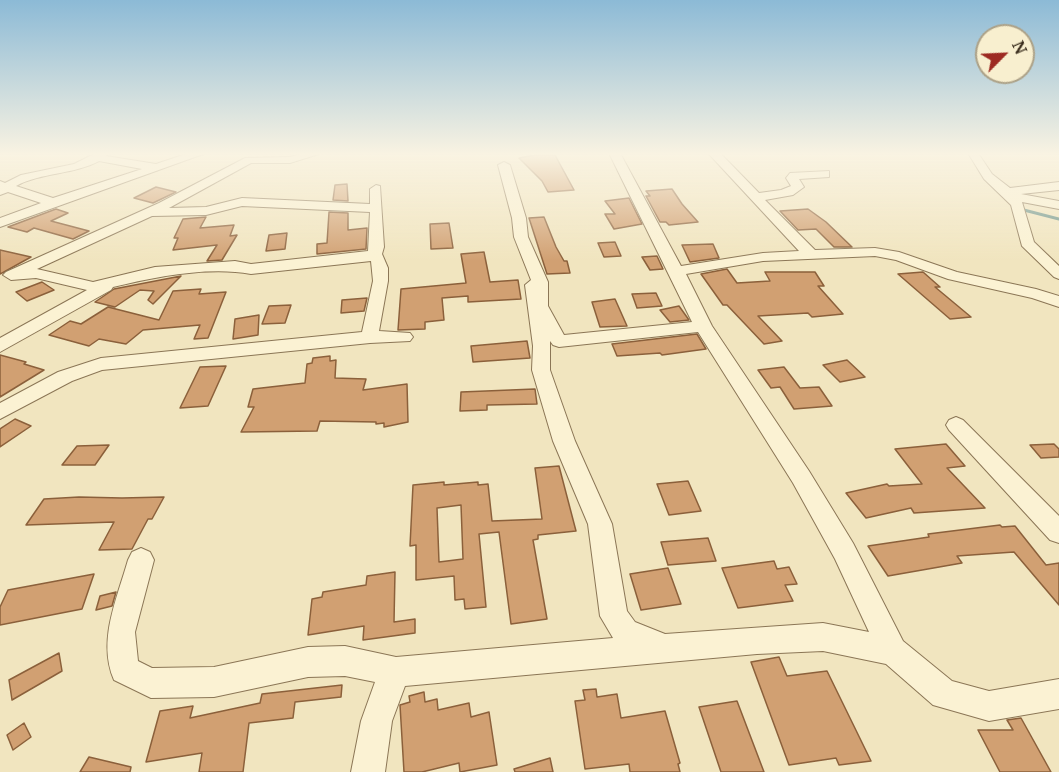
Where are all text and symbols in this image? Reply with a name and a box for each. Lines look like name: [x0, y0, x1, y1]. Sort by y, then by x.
north arrow: [975, 24, 1035, 84]
text: N: [1007, 37, 1032, 58]

